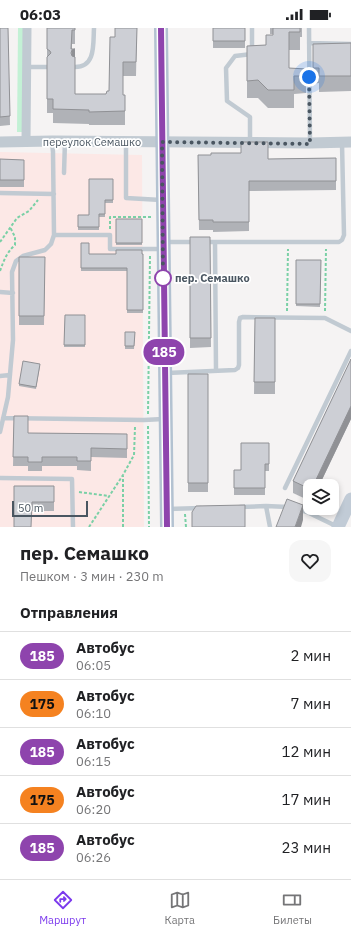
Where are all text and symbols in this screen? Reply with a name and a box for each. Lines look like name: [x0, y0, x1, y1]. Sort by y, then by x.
text: 06:03: [20, 5, 61, 24]
your location: [299, 67, 319, 87]
street label: переулок Семашко: [43, 135, 141, 149]
marker: пер. Семашко: [154, 269, 172, 287]
place label: пер. Семашко: [175, 271, 250, 285]
line badge: 185: [141, 339, 187, 365]
text: 185: [151, 343, 177, 361]
map controls: [303, 479, 339, 515]
button: layers: [303, 479, 339, 515]
scale bar: [12, 499, 88, 518]
text: 50 m: [18, 501, 43, 515]
button: heart: [289, 540, 331, 582]
text: пер. Семашко: [20, 541, 149, 565]
text: Пешком · 3 мин · 230 m: [20, 568, 164, 585]
text: Отправления: [20, 603, 118, 622]
text: Автобус: [76, 638, 135, 657]
text: 2 мин: [290, 646, 331, 665]
text: 185: [29, 647, 55, 665]
text: 06:05: [76, 657, 111, 674]
text: Автобус: [76, 686, 135, 705]
text: 7 мин: [290, 694, 331, 713]
text: 175: [29, 695, 55, 713]
text: 06:10: [76, 705, 111, 722]
text: Автобус: [76, 734, 135, 753]
text: 12 мин: [281, 742, 331, 761]
text: 185: [29, 743, 55, 761]
text: 06:15: [76, 753, 111, 770]
text: Автобус: [76, 782, 135, 801]
text: 17 мин: [281, 790, 331, 809]
text: 175: [29, 791, 55, 809]
text: 06:20: [76, 801, 111, 818]
text: Автобус: [76, 830, 135, 849]
text: 23 мин: [281, 838, 331, 857]
text: 185: [29, 839, 55, 857]
text: 06:26: [76, 849, 111, 866]
tab: Маршрут: [39, 889, 86, 927]
tab: Карта: [165, 889, 195, 927]
tab: Билеты: [273, 889, 312, 927]

